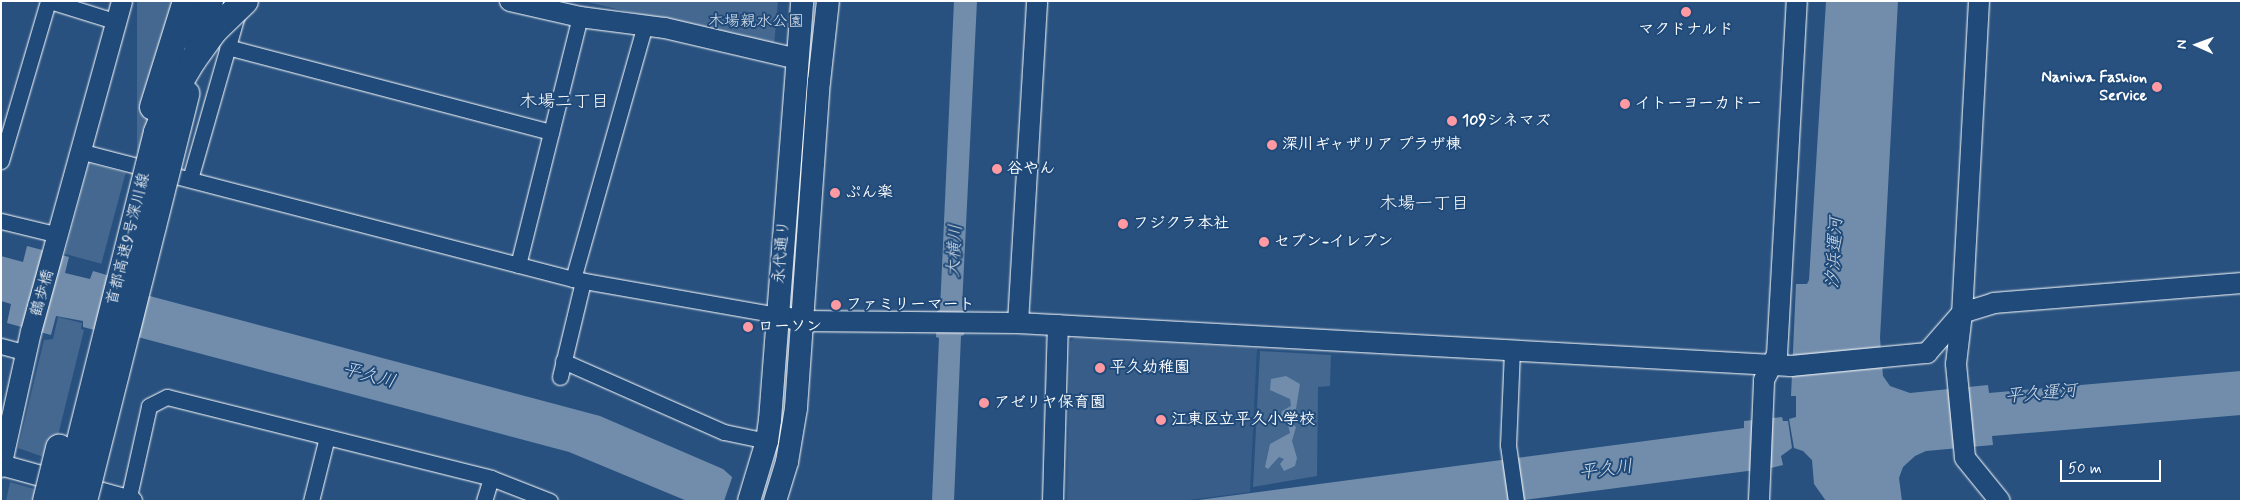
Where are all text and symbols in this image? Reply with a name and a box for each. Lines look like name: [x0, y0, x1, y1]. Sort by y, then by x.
marker: マクドナルド: [1680, 6, 1692, 18]
park label: 木場親水公園: [708, 12, 804, 32]
place label: マクドナルド: [1638, 20, 1734, 40]
north arrow: [2172, 20, 2222, 70]
text: N: [2173, 40, 2191, 49]
place label: Naniwa Fashion Service: [2041, 68, 2147, 106]
marker: Naniwa Fashion Service: [2151, 81, 2163, 93]
district label: 木場二丁目: [519, 91, 609, 113]
place label: イトーヨーカドー: [1635, 94, 1762, 114]
marker: イトーヨーカドー: [1619, 98, 1631, 110]
place label: 109シネマズ: [1462, 111, 1551, 131]
marker: 109シネマズ: [1446, 115, 1458, 127]
place label: 深川ギャザリア プラザ棟: [1282, 135, 1462, 155]
marker: 深川ギャザリア プラザ棟: [1266, 139, 1278, 151]
place label: 谷やん: [1007, 159, 1055, 179]
marker: 谷やん: [991, 163, 1003, 175]
street label: 首都高速9号深川線: [103, 171, 155, 307]
place label: ぷん楽: [845, 183, 893, 203]
marker: ぷん楽: [829, 187, 841, 199]
district label: 木場一丁目: [1379, 193, 1469, 215]
place label: フジクラ本社: [1133, 214, 1229, 234]
water label: 汐浜運河: [1822, 216, 1848, 290]
marker: フジクラ本社: [1117, 218, 1129, 230]
street label: 永代通り: [770, 219, 794, 285]
water label: 大横川: [943, 223, 967, 279]
place label: セブン-イレブン: [1274, 232, 1393, 252]
marker: セブン-イレブン: [1258, 236, 1270, 248]
street label: 鶴歩橋: [27, 267, 59, 319]
place label: ファミリーマート: [846, 295, 974, 315]
marker: ファミリーマート: [830, 299, 842, 311]
place label: ローソン: [758, 317, 822, 337]
marker: ローソン: [742, 321, 754, 333]
place label: 平久幼稚園: [1110, 358, 1190, 378]
water label: 平久川: [340, 359, 398, 393]
marker: 平久幼稚園: [1094, 362, 1106, 374]
water label: 平久運河: [2004, 380, 2078, 408]
place label: アゼリヤ保育園: [994, 393, 1106, 413]
marker: アゼリヤ保育園: [978, 397, 990, 409]
place label: 江東区立平久小学校: [1171, 410, 1315, 430]
marker: 江東区立平久小学校: [1155, 414, 1167, 426]
scale bar: [2062, 450, 2163, 482]
water label: 平久川: [1578, 456, 1634, 484]
text: 50 m: [2068, 459, 2102, 479]

